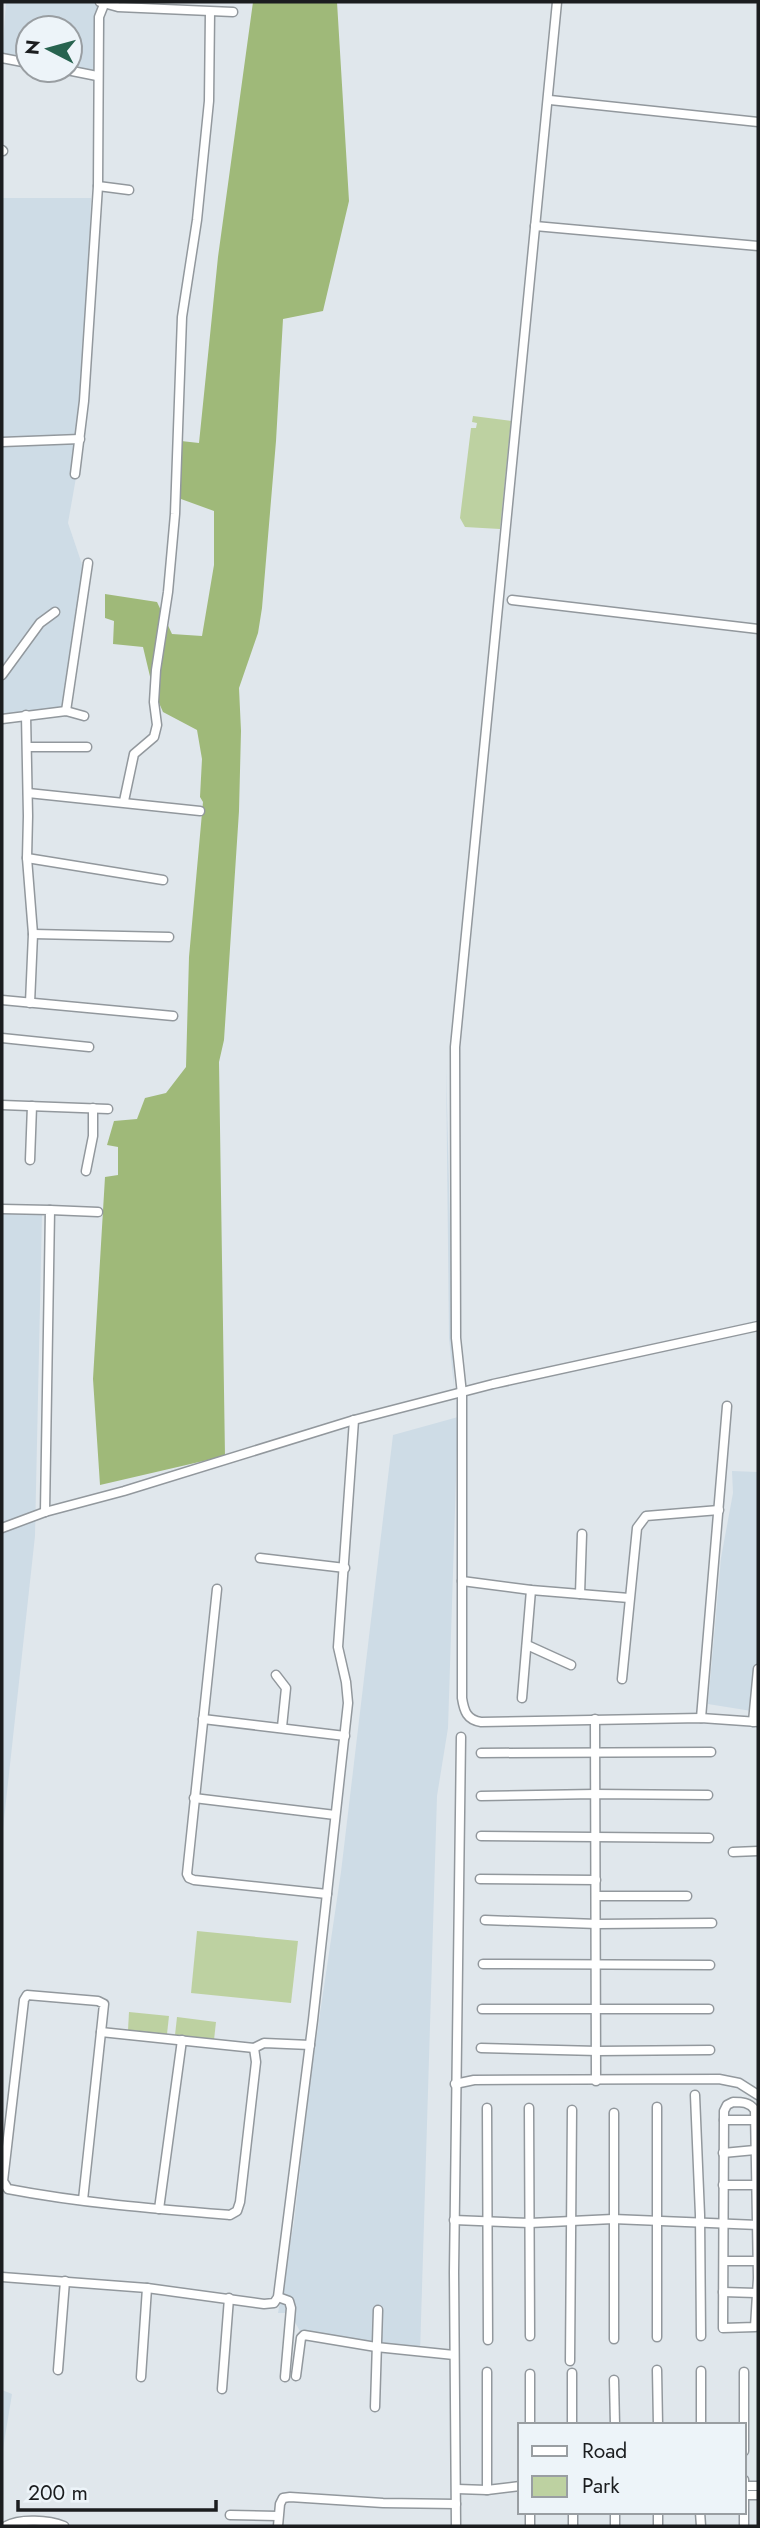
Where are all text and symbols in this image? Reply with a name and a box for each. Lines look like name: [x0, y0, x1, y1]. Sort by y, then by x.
north arrow: [14, 14, 84, 84]
text: N: [18, 38, 47, 56]
legend: [518, 2423, 746, 2514]
text: Road: [582, 2436, 627, 2466]
scale bar: [18, 2468, 215, 2512]
text: Park: [582, 2471, 620, 2501]
text: 200 m: [28, 2478, 88, 2508]

